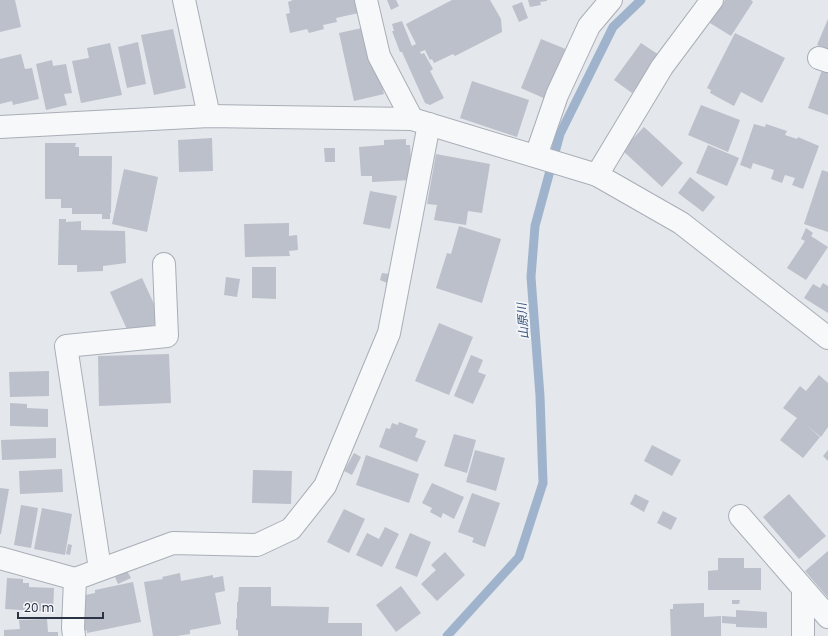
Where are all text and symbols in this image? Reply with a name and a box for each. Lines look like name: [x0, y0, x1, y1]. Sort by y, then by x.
water label: 山原川: [513, 300, 532, 340]
scale bar: [18, 594, 103, 620]
text: 20 m: [24, 599, 54, 616]

